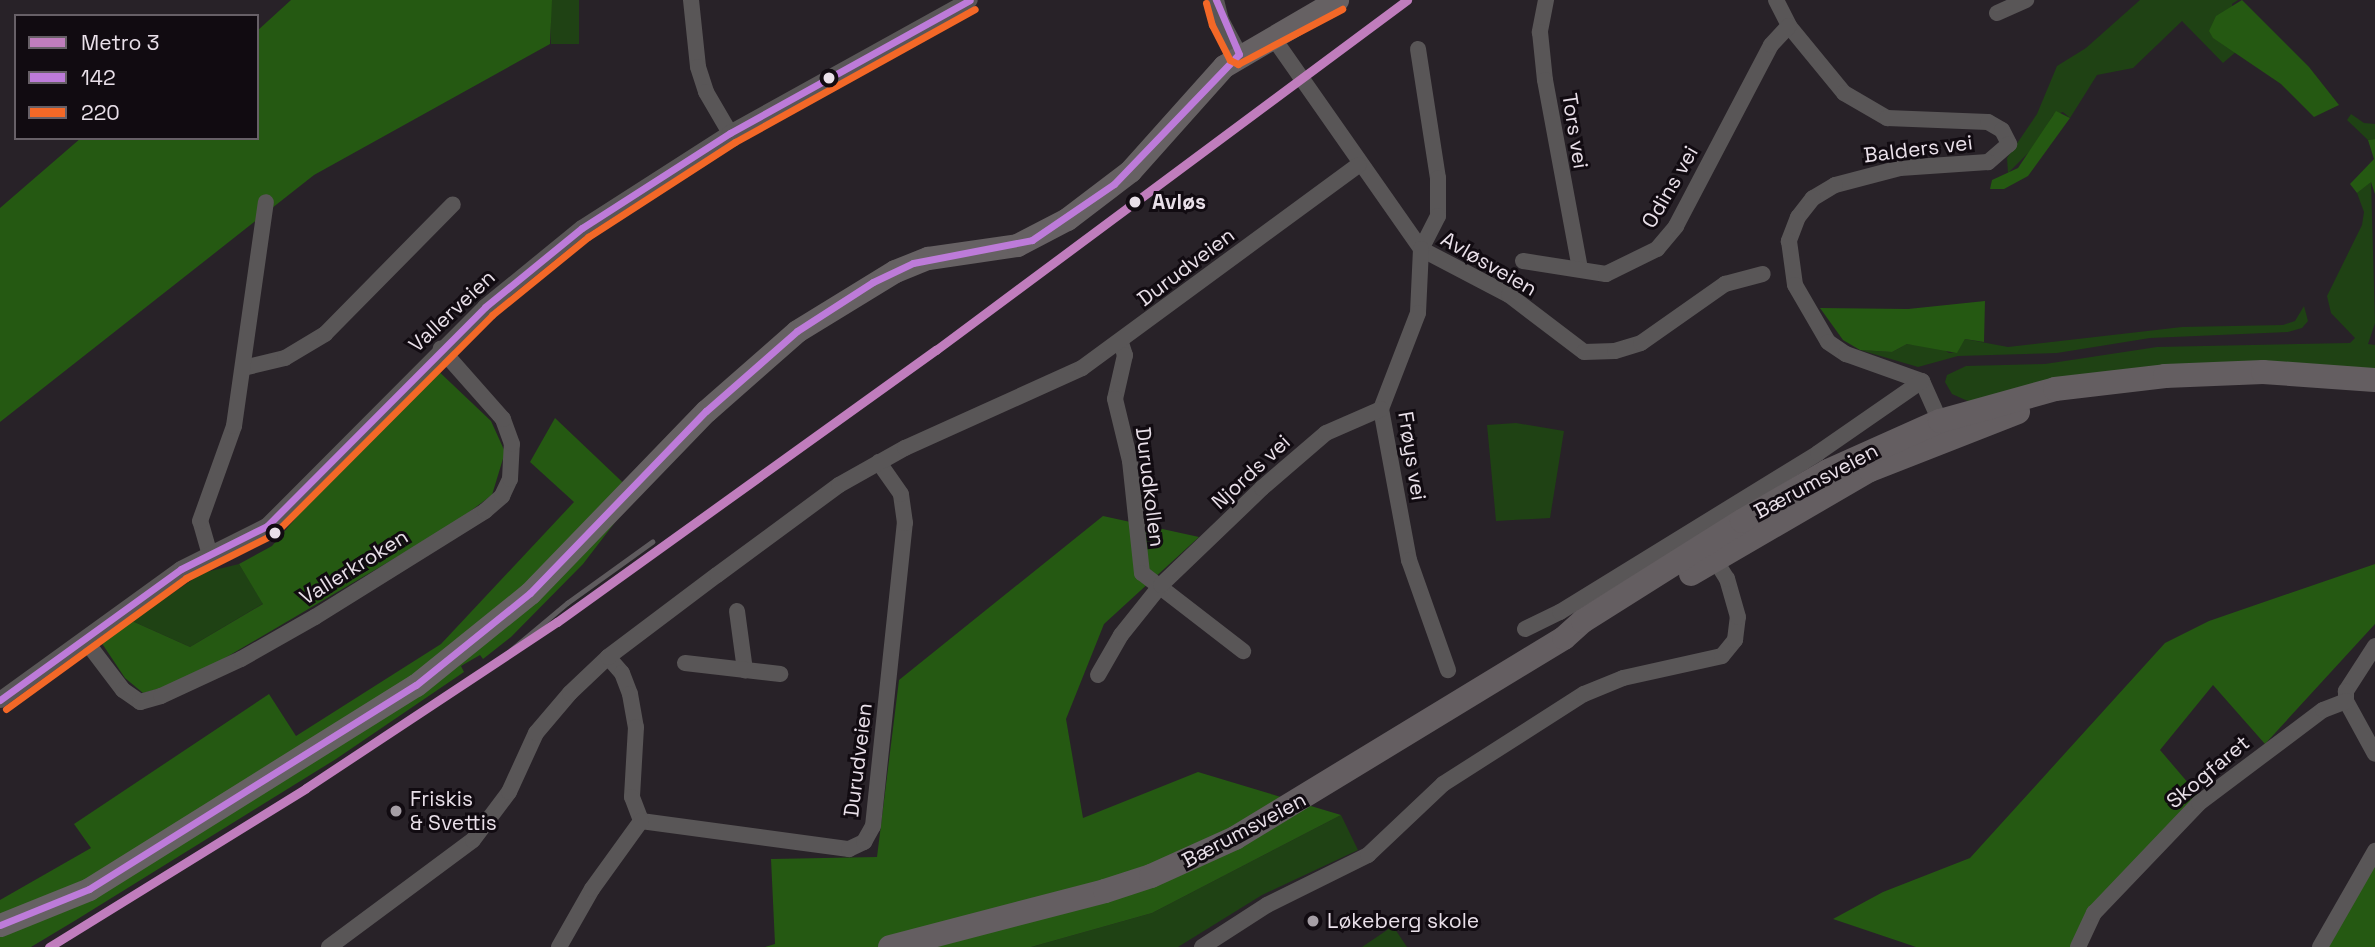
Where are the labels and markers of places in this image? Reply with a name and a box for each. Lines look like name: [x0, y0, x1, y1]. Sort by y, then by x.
unlabelled marker: [822, 71, 836, 85]
place label: Avløs: [1152, 189, 1206, 215]
marker: Avløs: [1124, 191, 1146, 213]
unlabelled marker: [268, 526, 282, 540]
place label: Friskis & Svettis: [410, 786, 497, 836]
marker: Friskis & Svettis: [388, 803, 404, 819]
place label: Løkeberg skole: [1327, 908, 1479, 934]
marker: Løkeberg skole: [1305, 913, 1321, 929]

